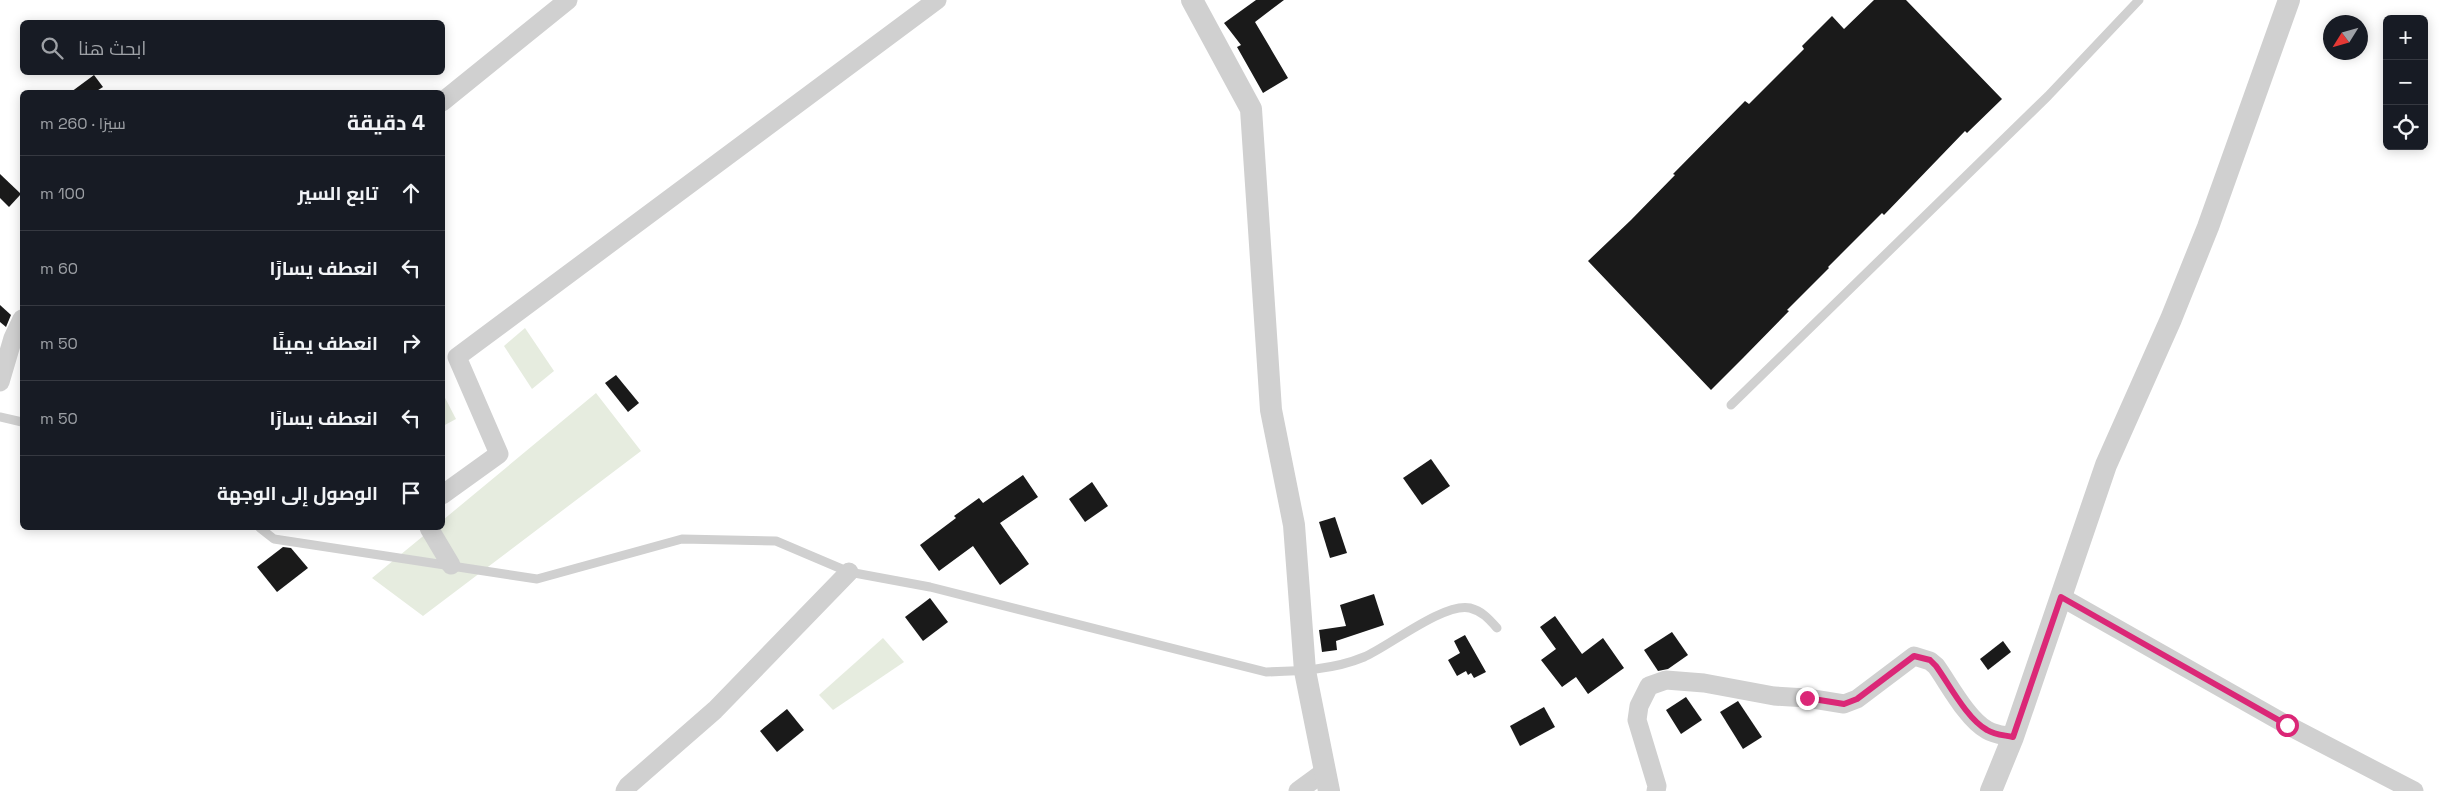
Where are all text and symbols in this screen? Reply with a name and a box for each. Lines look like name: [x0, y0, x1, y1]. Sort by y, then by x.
north arrow: [2323, 15, 2368, 60]
map controls: [2383, 15, 2428, 150]
button: +: [2383, 15, 2428, 60]
search box: [20, 20, 445, 75]
icon: search: [38, 34, 66, 62]
text: ابحث هنا: [78, 36, 146, 61]
button: −: [2383, 60, 2428, 105]
button: locate: [2383, 105, 2428, 150]
text: 4 دقيقة: [347, 109, 425, 136]
text: سيرًا · 260 m: [40, 113, 126, 134]
icon: ahead: [397, 179, 425, 207]
text: تابع السير: [298, 181, 378, 206]
text: 100 m: [40, 183, 85, 204]
icon: left: [397, 254, 425, 282]
text: انعطف يسارًا: [270, 256, 378, 281]
text: 60 m: [40, 258, 78, 279]
icon: right: [397, 329, 425, 357]
text: انعطف يمينًا: [272, 331, 378, 356]
text: 50 m: [40, 333, 78, 354]
icon: left: [397, 404, 425, 432]
text: انعطف يسارًا: [270, 406, 378, 431]
text: 50 m: [40, 408, 78, 429]
icon: arrive: [397, 479, 425, 507]
text: الوصول إلى الوجهة: [217, 481, 378, 506]
route end: [1796, 687, 1819, 710]
route start: [2276, 714, 2299, 737]

